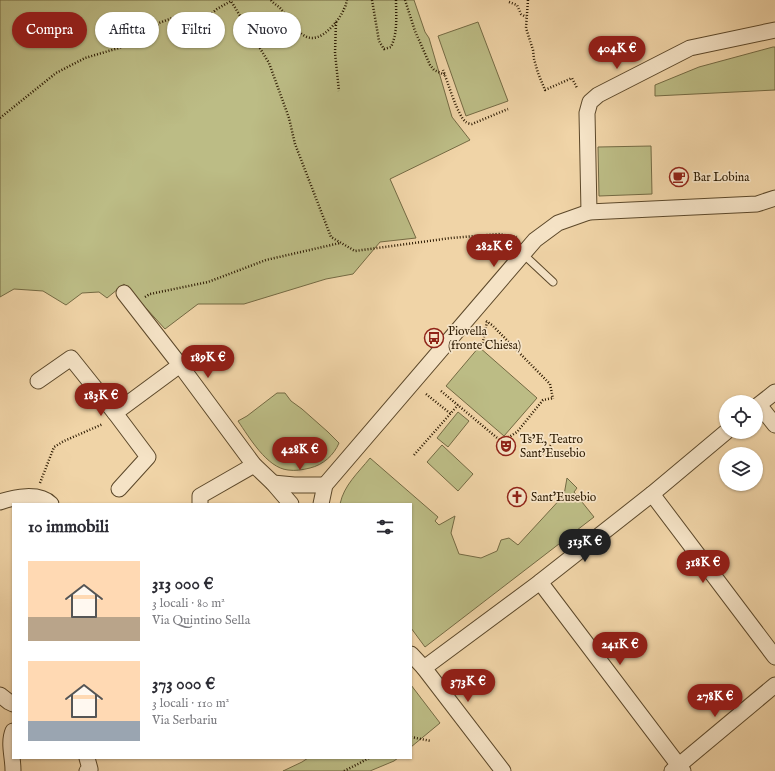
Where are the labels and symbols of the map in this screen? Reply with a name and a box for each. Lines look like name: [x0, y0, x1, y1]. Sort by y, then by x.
pin: 404K €: [584, 36, 650, 70]
cafe icon: Bar Lobina: [668, 166, 690, 188]
place label: Bar Lobina: [693, 170, 750, 185]
pin: 282K €: [461, 234, 527, 268]
place label: Piovella (fronte Chiesa): [448, 324, 521, 353]
bus stop icon: Piovella (fronte Chiesa): [423, 327, 445, 349]
pin: 189K €: [175, 345, 241, 379]
pin: 183K €: [68, 383, 134, 417]
place label: Ts’E, Teatro Sant’Eusebio: [520, 432, 586, 461]
theatre icon: Ts’E, Teatro Sant’Eusebio: [495, 435, 517, 457]
pin: 428K €: [267, 437, 333, 471]
church icon: Sant'Eusebio: [506, 486, 528, 508]
place label: Sant'Eusebio: [531, 490, 597, 505]
pin: 313K €: [552, 529, 618, 563]
pin: 318K €: [670, 550, 736, 584]
pin: 241K €: [587, 632, 653, 666]
pin: 373K €: [435, 669, 501, 703]
pin: 278K €: [682, 684, 748, 718]

